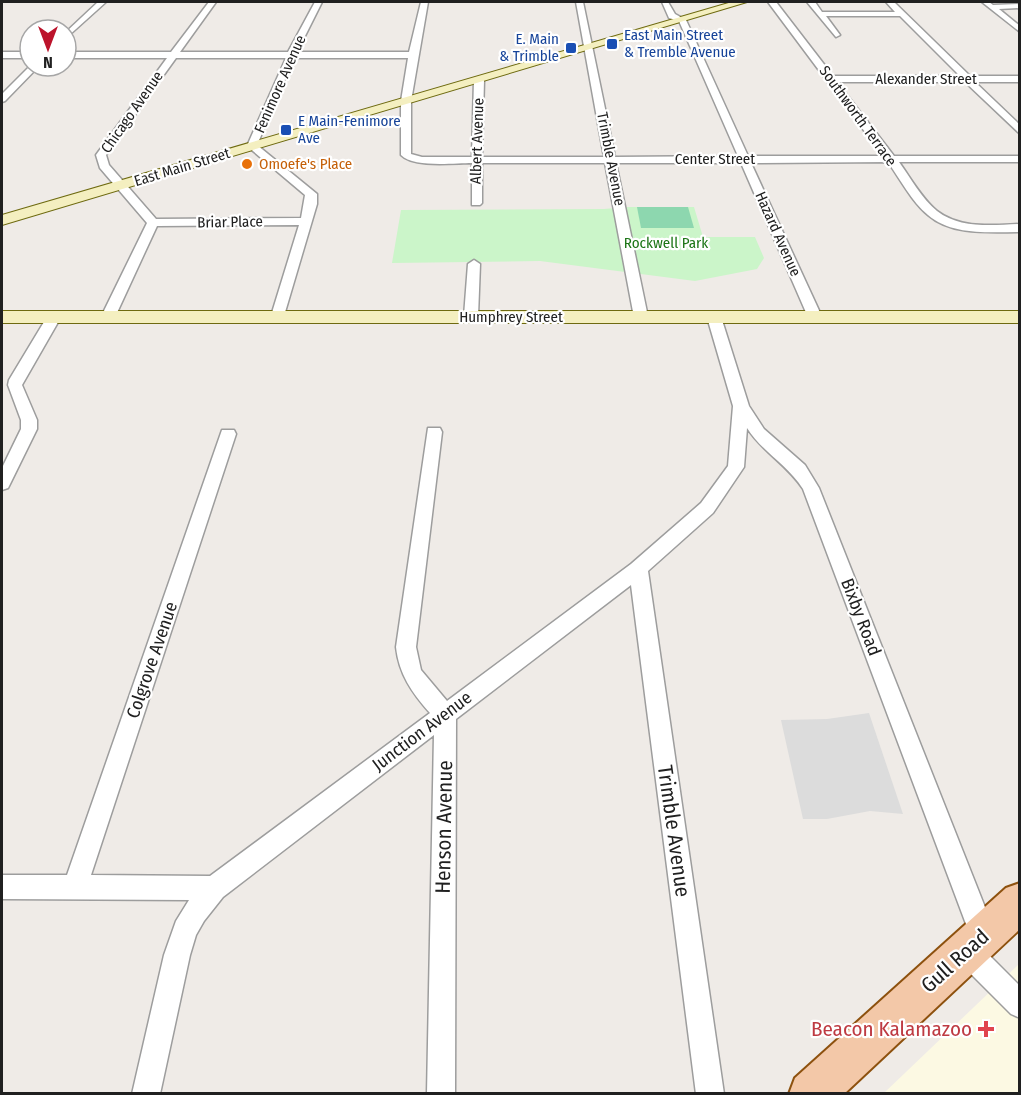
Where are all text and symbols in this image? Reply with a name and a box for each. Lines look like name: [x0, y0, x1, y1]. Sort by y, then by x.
north arrow: [18, 18, 78, 78]
place label: East Main Street & Tremble Avenue: [624, 26, 736, 61]
place label: E. Main & Trimble: [499, 30, 559, 65]
street label: Fenimore Avenue: [250, 32, 310, 136]
marker: East Main Street & Tremble Avenue: [605, 37, 619, 51]
marker: E. Main & Trimble: [564, 41, 578, 55]
text: N: [43, 53, 53, 72]
street label: Southworth Terrace: [816, 62, 900, 170]
street label: Chicago Avenue: [97, 68, 167, 156]
street label: Alexander Street: [875, 70, 977, 88]
street label: Albert Avenue: [467, 98, 487, 184]
street label: Trimble Avenue: [593, 111, 629, 207]
place label: E Main-Fenimore Ave: [298, 112, 401, 147]
marker: E Main-Fenimore Ave: [279, 123, 293, 137]
street label: East Main Street: [132, 144, 232, 190]
street label: Center Street: [675, 150, 755, 168]
place label: Omoefe's Place: [259, 155, 352, 173]
marker: Omoefe's Place: [240, 157, 254, 171]
street label: Hazard Avenue: [751, 189, 805, 279]
street label: Briar Place: [197, 212, 263, 232]
park label: Rockwell Park: [624, 234, 708, 252]
street label: Humphrey Street: [459, 308, 563, 326]
street label: Bixby Road: [836, 575, 886, 659]
street label: Colgrove Avenue: [122, 599, 182, 721]
street label: Junction Avenue: [368, 686, 476, 776]
street label: Henson Avenue: [430, 760, 458, 894]
street label: Trimble Avenue: [652, 763, 696, 899]
street label: Gull Road: [916, 924, 994, 998]
place label: Beacon Kalamazoo: [811, 1016, 972, 1042]
marker: Beacon Kalamazoo: [977, 1020, 995, 1038]

